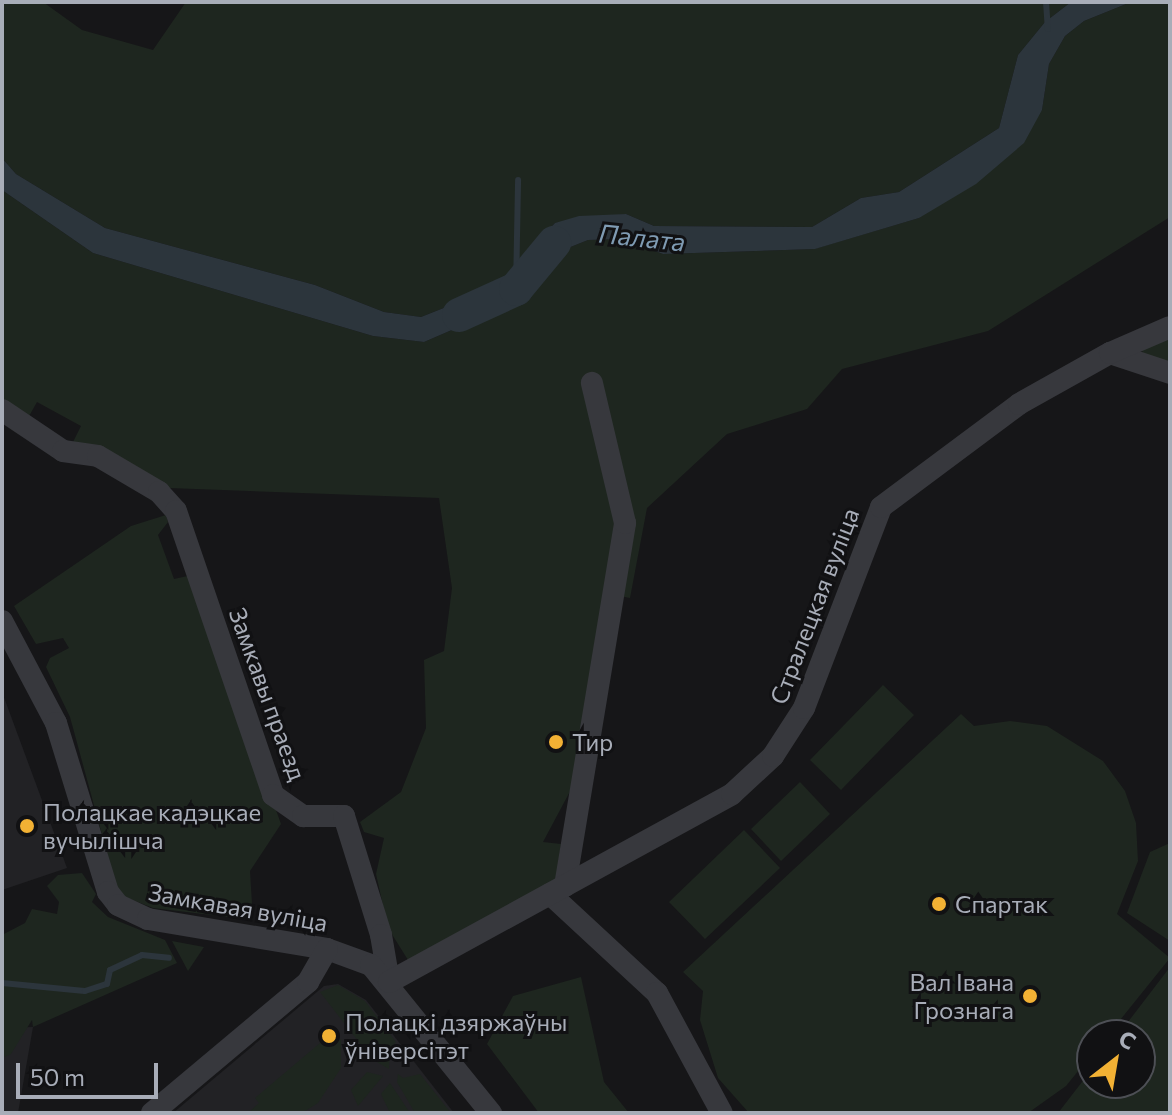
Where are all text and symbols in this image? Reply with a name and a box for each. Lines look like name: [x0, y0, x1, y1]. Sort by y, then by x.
water label: Палата: [597, 217, 687, 257]
street label: Стралецкая вуліца: [763, 504, 865, 708]
street label: Замкавы праезд: [223, 604, 313, 784]
place label: Тир: [572, 728, 613, 756]
marker: Тир: [547, 733, 565, 751]
place label: Полацкае кадэцкае вучылішча: [43, 798, 261, 854]
marker: Полацкае кадэцкае вучылішча: [18, 817, 36, 835]
street label: Замкавая вуліца: [146, 877, 330, 937]
place label: Спартак: [955, 890, 1048, 918]
marker: Спартак: [930, 895, 948, 913]
place label: Вал Івана Грознага: [910, 968, 1014, 1024]
marker: Вал Івана Грознага: [1021, 987, 1039, 1005]
place label: Полацкі дзяржаўны ўніверсітэт: [345, 1008, 567, 1064]
north arrow: [1076, 1019, 1156, 1099]
text: С: [1114, 1024, 1141, 1055]
marker: Полацкі дзяржаўны ўніверсітэт: [320, 1027, 338, 1045]
scale bar: [20, 1047, 162, 1097]
text: 50 m: [30, 1062, 85, 1091]

